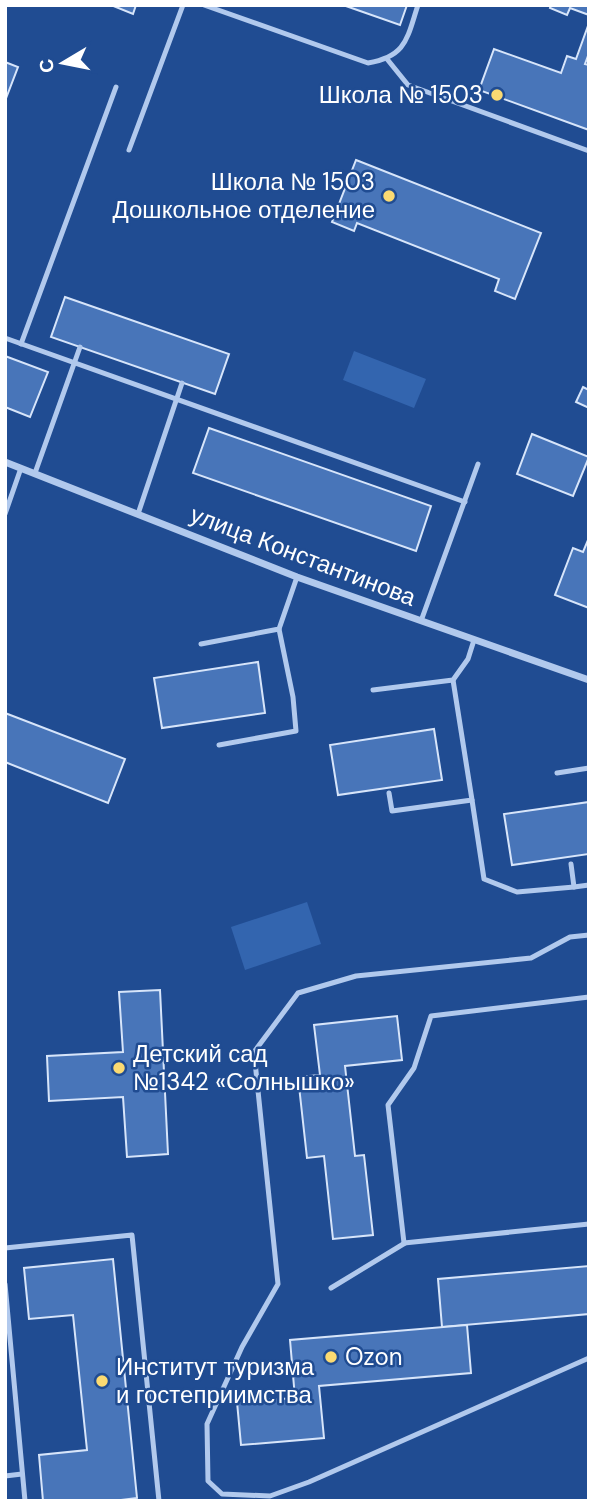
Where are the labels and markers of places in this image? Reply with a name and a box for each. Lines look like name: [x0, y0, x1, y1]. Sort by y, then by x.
place label: Школа № 1503: [319, 79, 483, 110]
marker: Школа № 1503: [489, 87, 505, 103]
place label: Школа № 1503 Дошкольное отделение: [113, 166, 375, 225]
marker: Школа № 1503 Дошкольное отделение: [381, 188, 397, 204]
place label: Детский сад №1342 «Солнышко»: [133, 1038, 355, 1097]
marker: Детский сад №1342 «Солнышко»: [111, 1060, 127, 1076]
place label: Ozon: [345, 1341, 403, 1372]
marker: Ozon: [323, 1349, 339, 1365]
place label: Институт туризма и гостеприимства: [116, 1351, 315, 1410]
marker: Институт туризма и гостеприимства: [94, 1373, 110, 1389]

